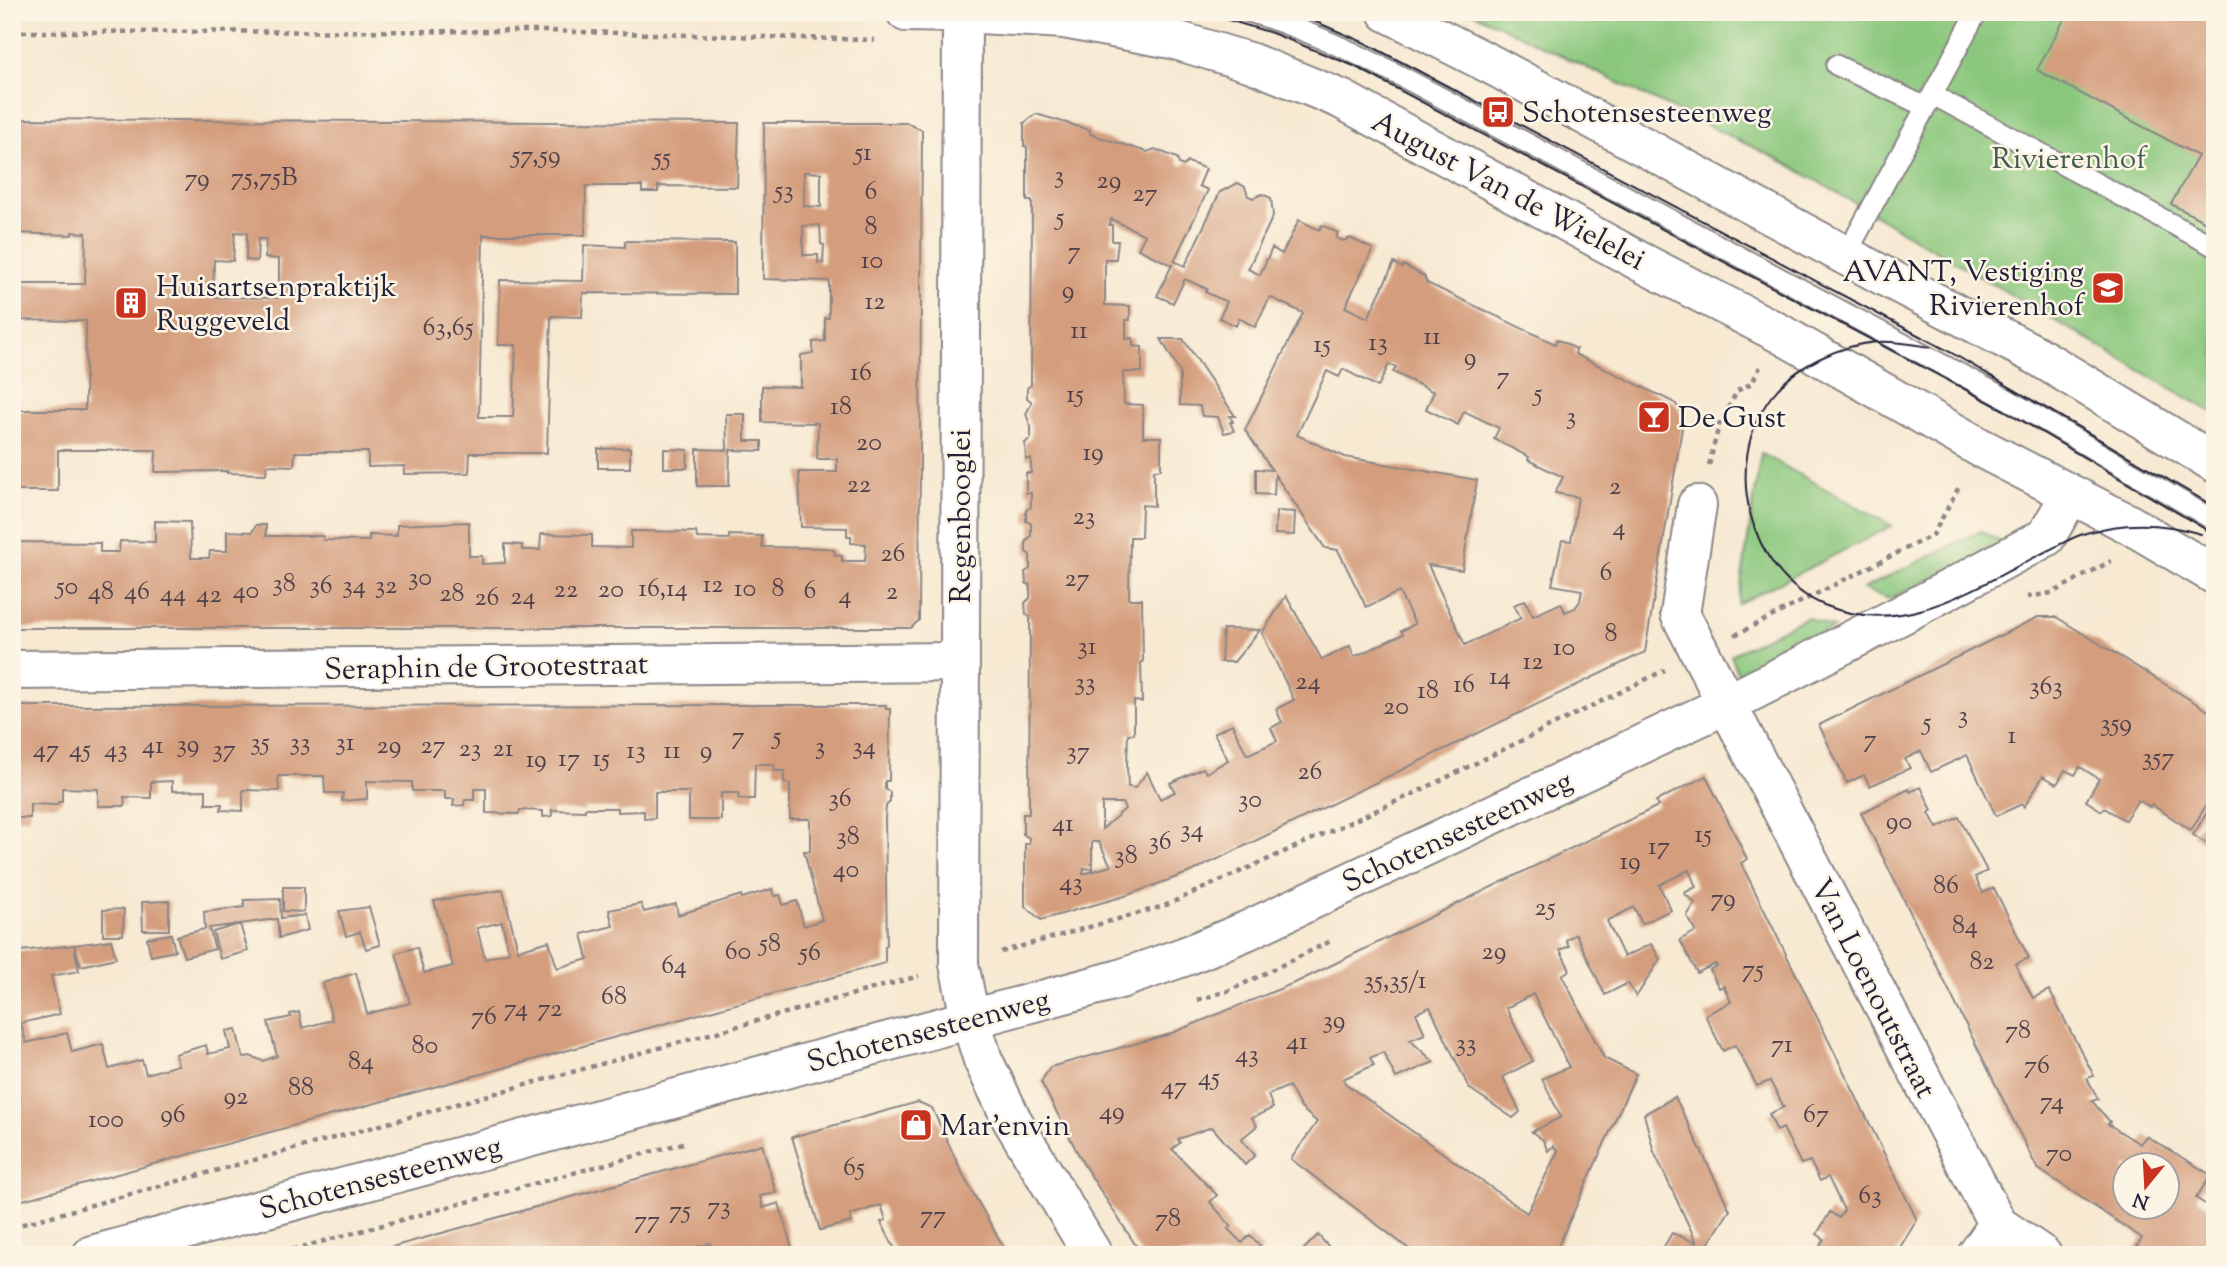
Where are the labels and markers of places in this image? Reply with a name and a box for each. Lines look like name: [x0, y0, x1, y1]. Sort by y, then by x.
bus stop icon: Schotensesteenweg: [1479, 93, 1517, 131]
place label: Schotensesteenweg: [1522, 93, 1772, 136]
place label: AVANT, Vestiging Rivierenhof: [1842, 252, 2086, 329]
place label: Huisartsenpraktijk Ruggeveld: [156, 267, 397, 344]
school or university icon: AVANT, Vestiging Rivierenhof: [2089, 269, 2127, 307]
building icon: Huisartsenpraktijk Ruggeveld: [112, 284, 150, 322]
bar icon: De Gust: [1635, 398, 1673, 436]
place label: De Gust: [1678, 398, 1786, 441]
shop icon: Mar'envin: [897, 1106, 935, 1144]
place label: Mar'envin: [940, 1106, 1071, 1149]

